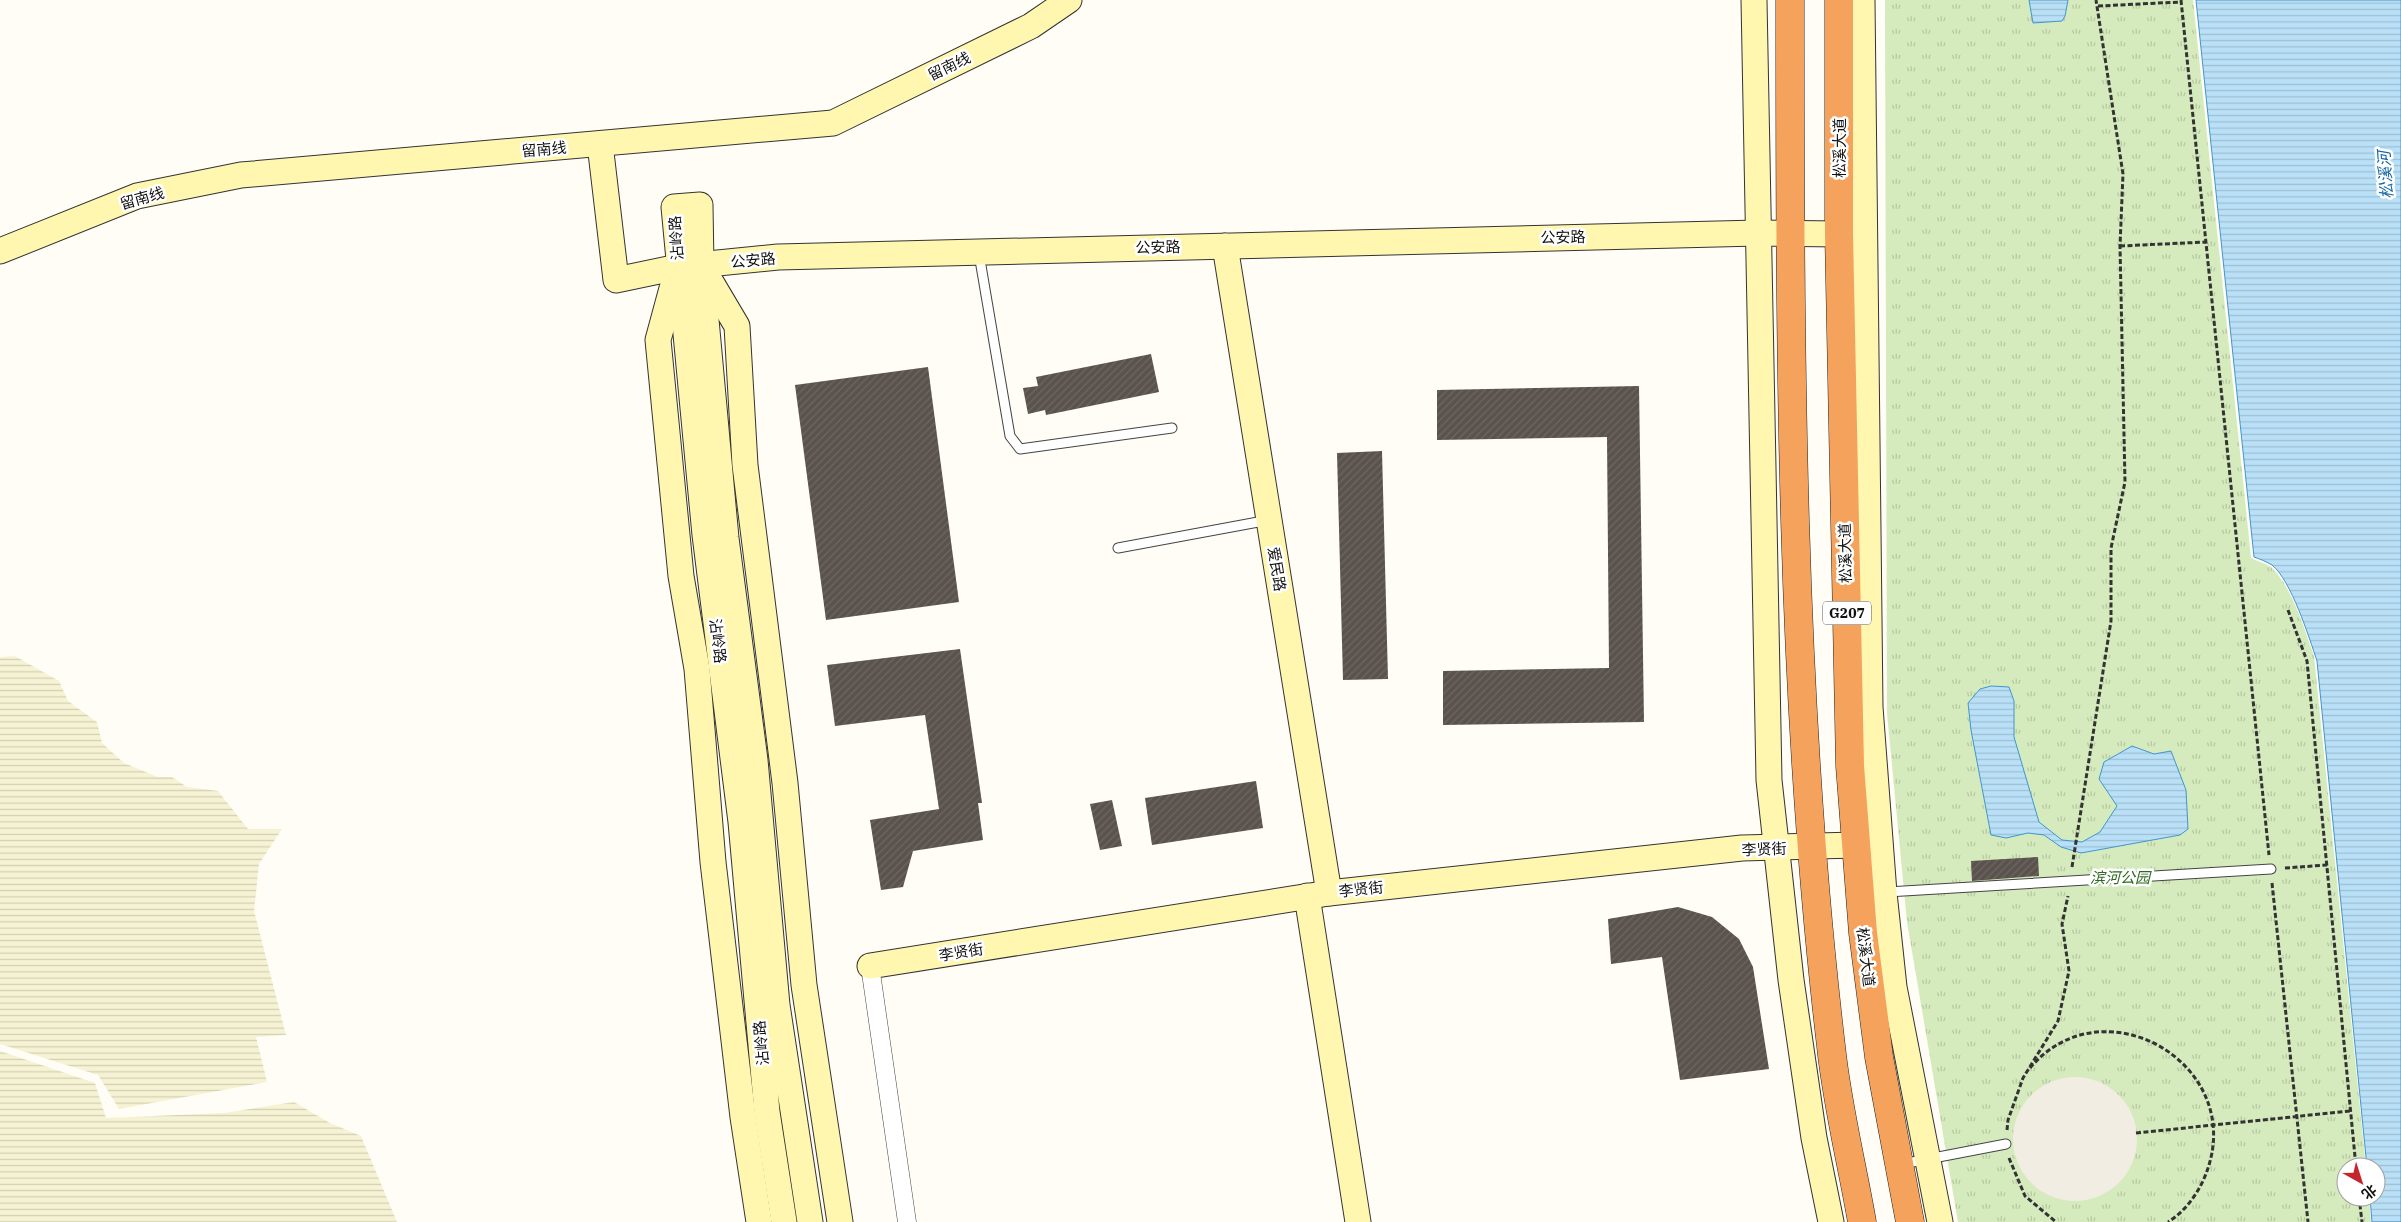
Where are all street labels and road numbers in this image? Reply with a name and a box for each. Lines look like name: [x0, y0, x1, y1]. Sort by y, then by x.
street label: 留南线: [925, 48, 973, 84]
street label: 松溪大道: [1830, 118, 1849, 178]
street label: 留南线: [521, 138, 567, 160]
street label: 留南线: [118, 183, 166, 213]
street label: 沾岭路: [665, 215, 687, 261]
street label: 公安路: [1540, 227, 1586, 247]
street label: 公安路: [1135, 237, 1181, 257]
street label: 公安路: [730, 249, 776, 271]
street label: 松溪大道: [1835, 523, 1855, 583]
street label: 爱民路: [1264, 545, 1290, 593]
road number: G207: [1823, 602, 1871, 624]
street label: 沾岭路: [706, 618, 730, 664]
street label: 李贤街: [1741, 839, 1787, 859]
street label: 李贤街: [1338, 877, 1384, 901]
street label: 松溪大道: [1853, 926, 1879, 988]
street label: 李贤街: [937, 939, 985, 965]
street label: 沾岭路: [750, 1020, 772, 1066]

